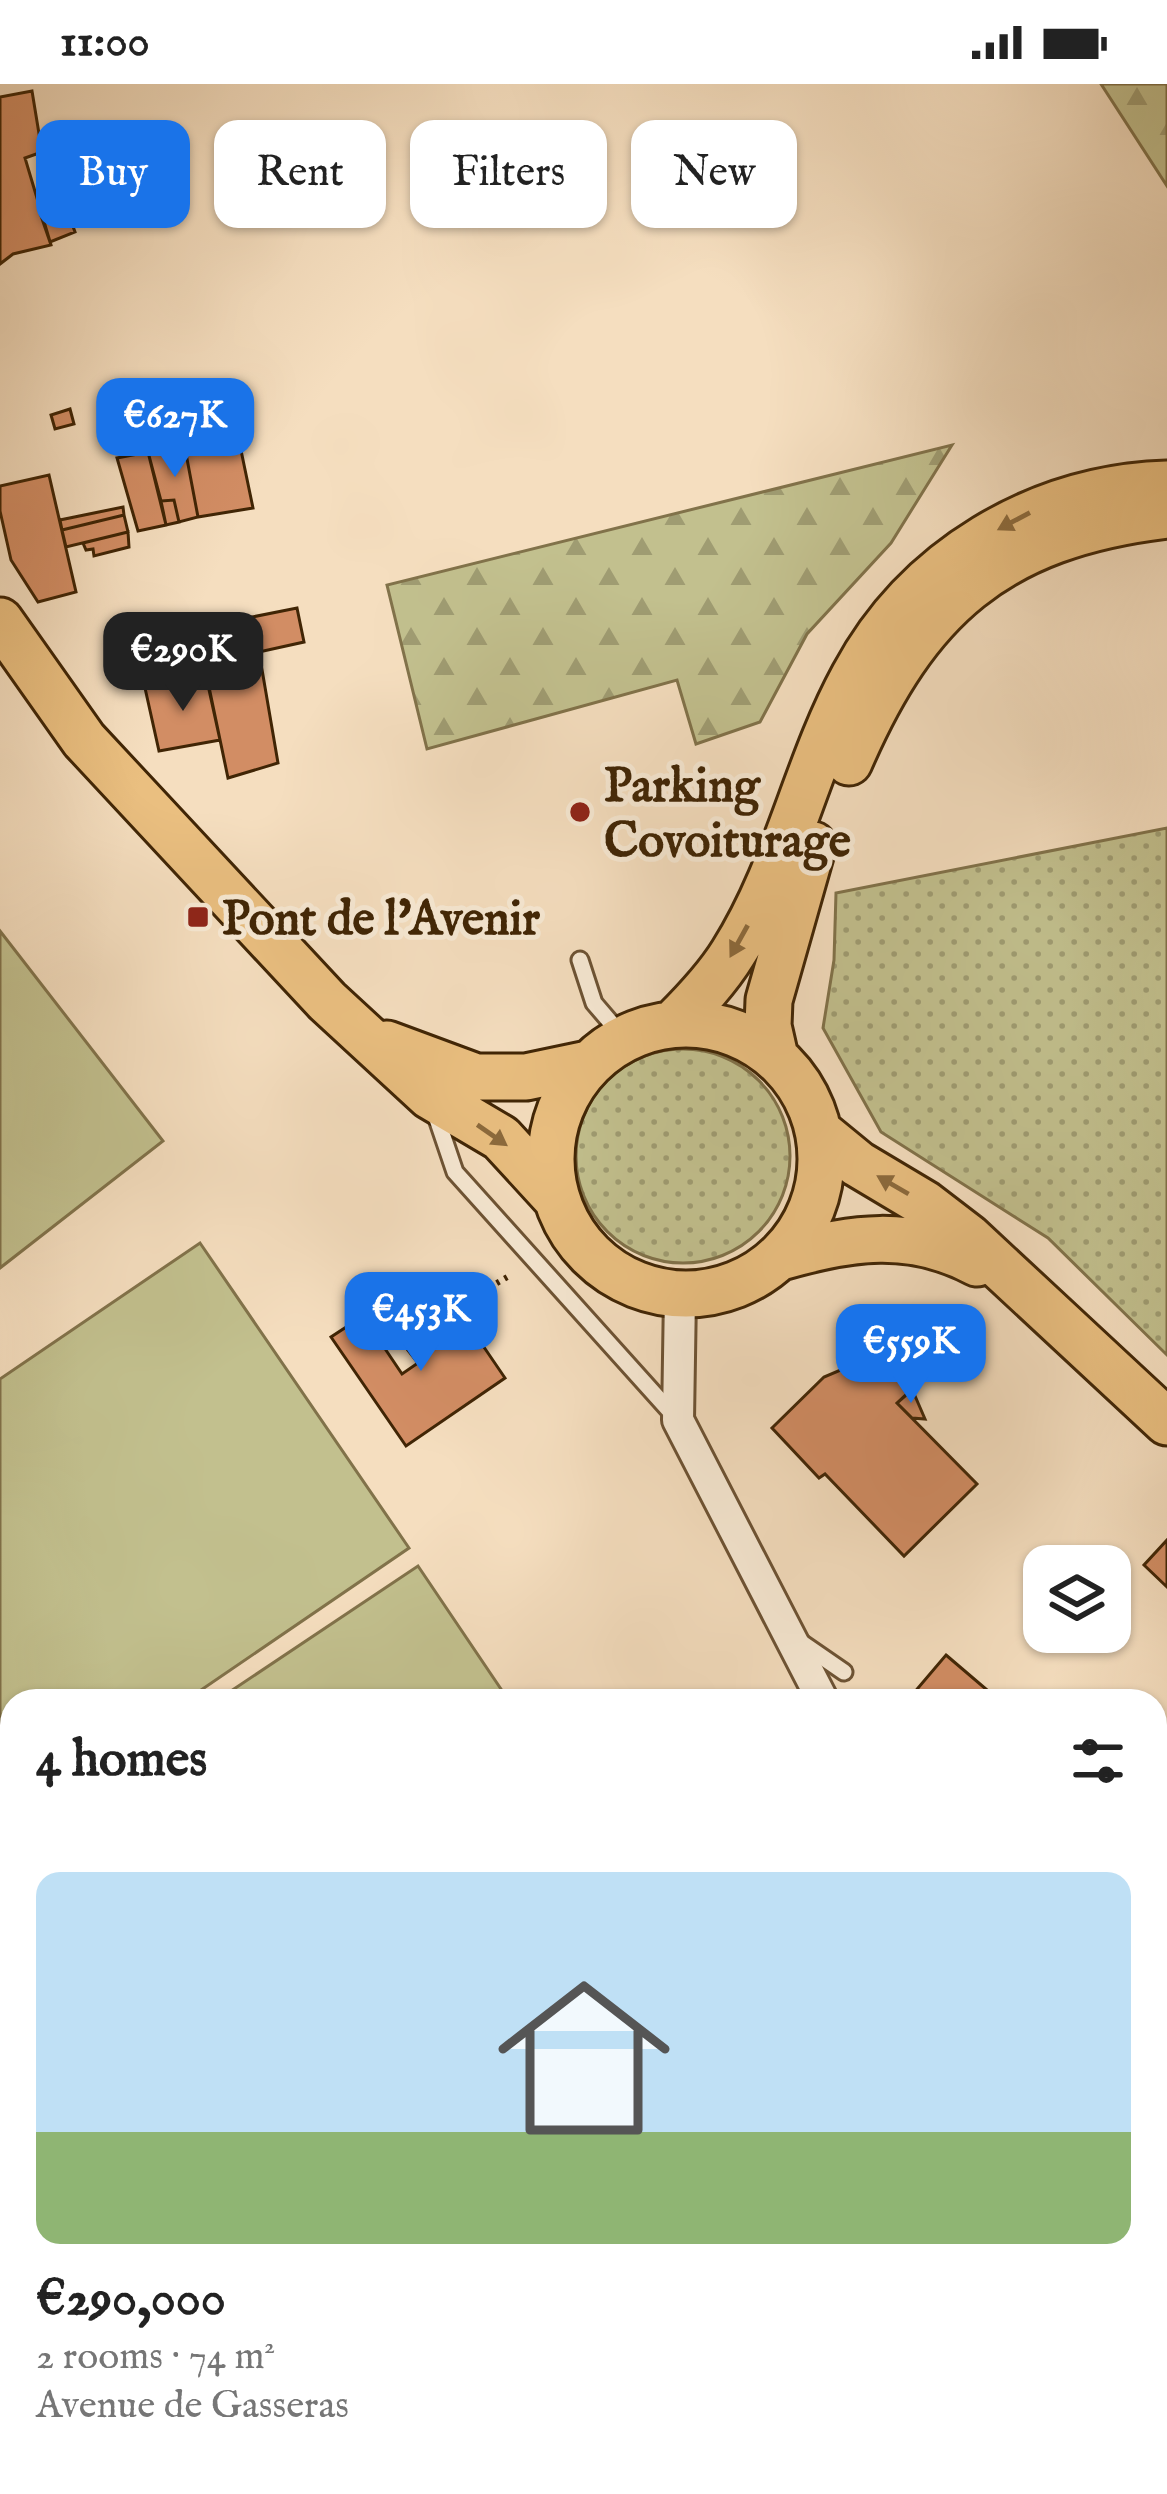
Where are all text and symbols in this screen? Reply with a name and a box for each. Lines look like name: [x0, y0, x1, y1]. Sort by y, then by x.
text: 11:00: [60, 14, 150, 71]
chip: Buy: [36, 120, 190, 228]
chip: Rent: [214, 120, 386, 228]
chip: Filters: [410, 120, 607, 228]
chip: New: [631, 120, 797, 228]
pin: €627K: [91, 378, 259, 480]
text: €627K: [123, 392, 227, 441]
one-way arrow: [997, 510, 1032, 531]
pin: €290K: [99, 612, 267, 714]
text: €290K: [130, 626, 236, 675]
place label: Parking Covoiturage: [604, 758, 851, 873]
marker: Parking Covoiturage: [567, 799, 593, 825]
place label: Pont de l'Avenir: [222, 891, 540, 951]
marker: Pont de l'Avenir: [185, 904, 211, 930]
one-way arrow: [729, 923, 750, 958]
one-way arrow: [476, 1123, 508, 1146]
one-way arrow: [876, 1176, 910, 1197]
pin: €453K: [337, 1272, 505, 1374]
text: €453K: [372, 1286, 470, 1335]
pin: €559K: [827, 1304, 995, 1406]
text: €559K: [863, 1318, 959, 1367]
map controls: [1023, 1545, 1131, 1653]
button: layers: [1023, 1545, 1131, 1653]
icon: filters: [1065, 1728, 1131, 1794]
text: 4 homes: [36, 1729, 207, 1794]
icon: home: [476, 1950, 692, 2166]
text: €290,000: [36, 2268, 226, 2333]
text: 2 rooms · 74 m²: [36, 2333, 275, 2382]
text: Avenue de Gasseras: [36, 2382, 349, 2431]

